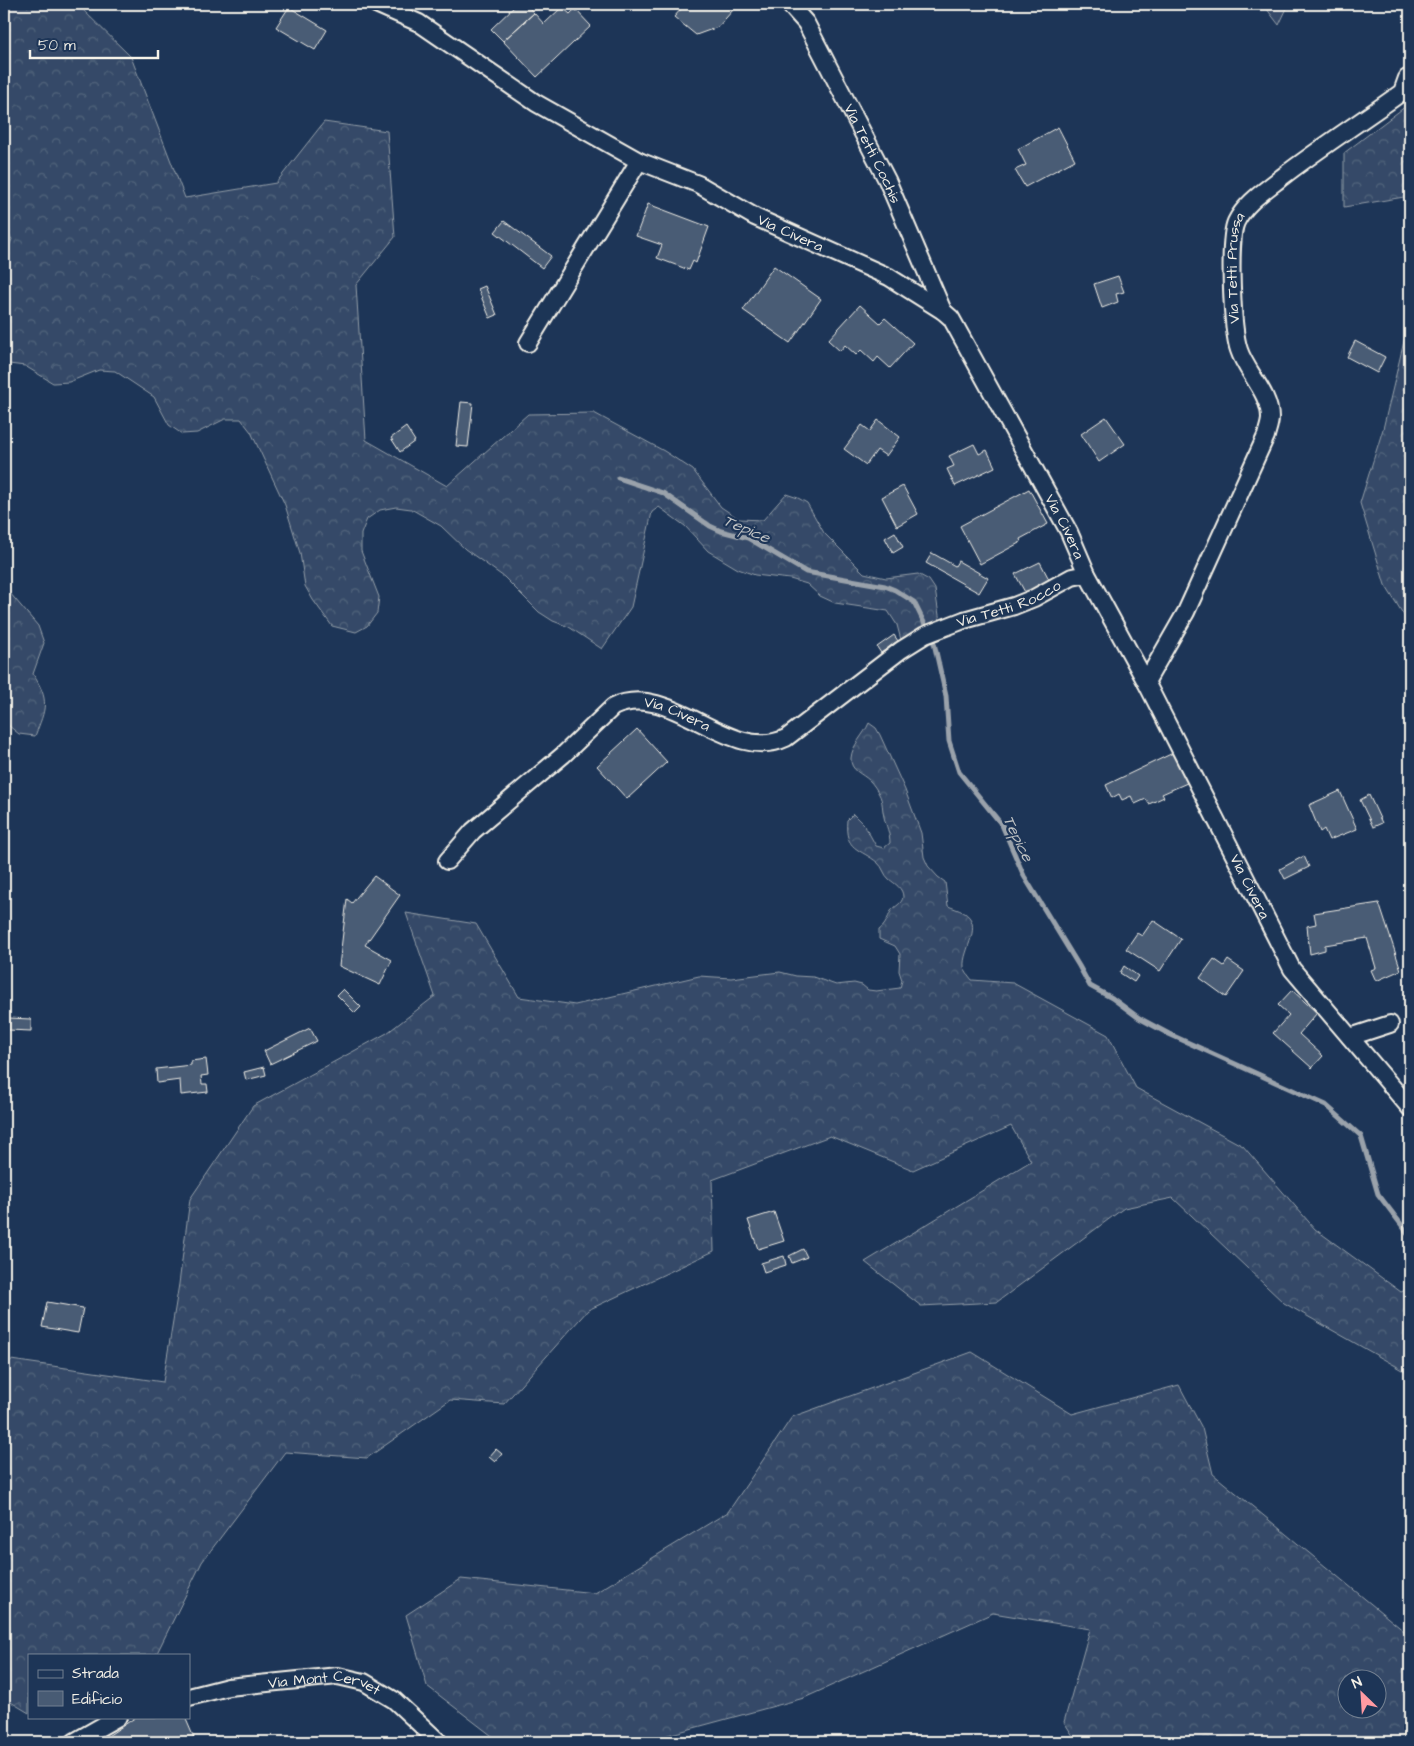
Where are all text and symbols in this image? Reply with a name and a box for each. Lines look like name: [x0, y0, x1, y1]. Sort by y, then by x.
scale bar: [30, 28, 158, 60]
text: 50 m: [38, 35, 76, 56]
street label: Via Tetti Cochis: [838, 100, 906, 207]
street label: Via Tetti Prussa: [1222, 208, 1250, 324]
street label: Via Civera: [754, 209, 827, 257]
street label: Via Civera: [1039, 491, 1089, 563]
water label: Tepice: [720, 509, 775, 549]
street label: Via Tetti Rocco: [954, 575, 1065, 633]
street label: Via Civera: [642, 692, 714, 737]
water label: Tepice: [998, 812, 1039, 866]
street label: Via Civera: [1224, 851, 1275, 923]
legend: [28, 1654, 190, 1718]
text: Strada: [72, 1663, 119, 1684]
street label: Via Mont Cervet: [267, 1665, 385, 1701]
north arrow: [1336, 1668, 1386, 1718]
text: N: [1349, 1672, 1365, 1694]
text: Edificio: [72, 1689, 123, 1710]

